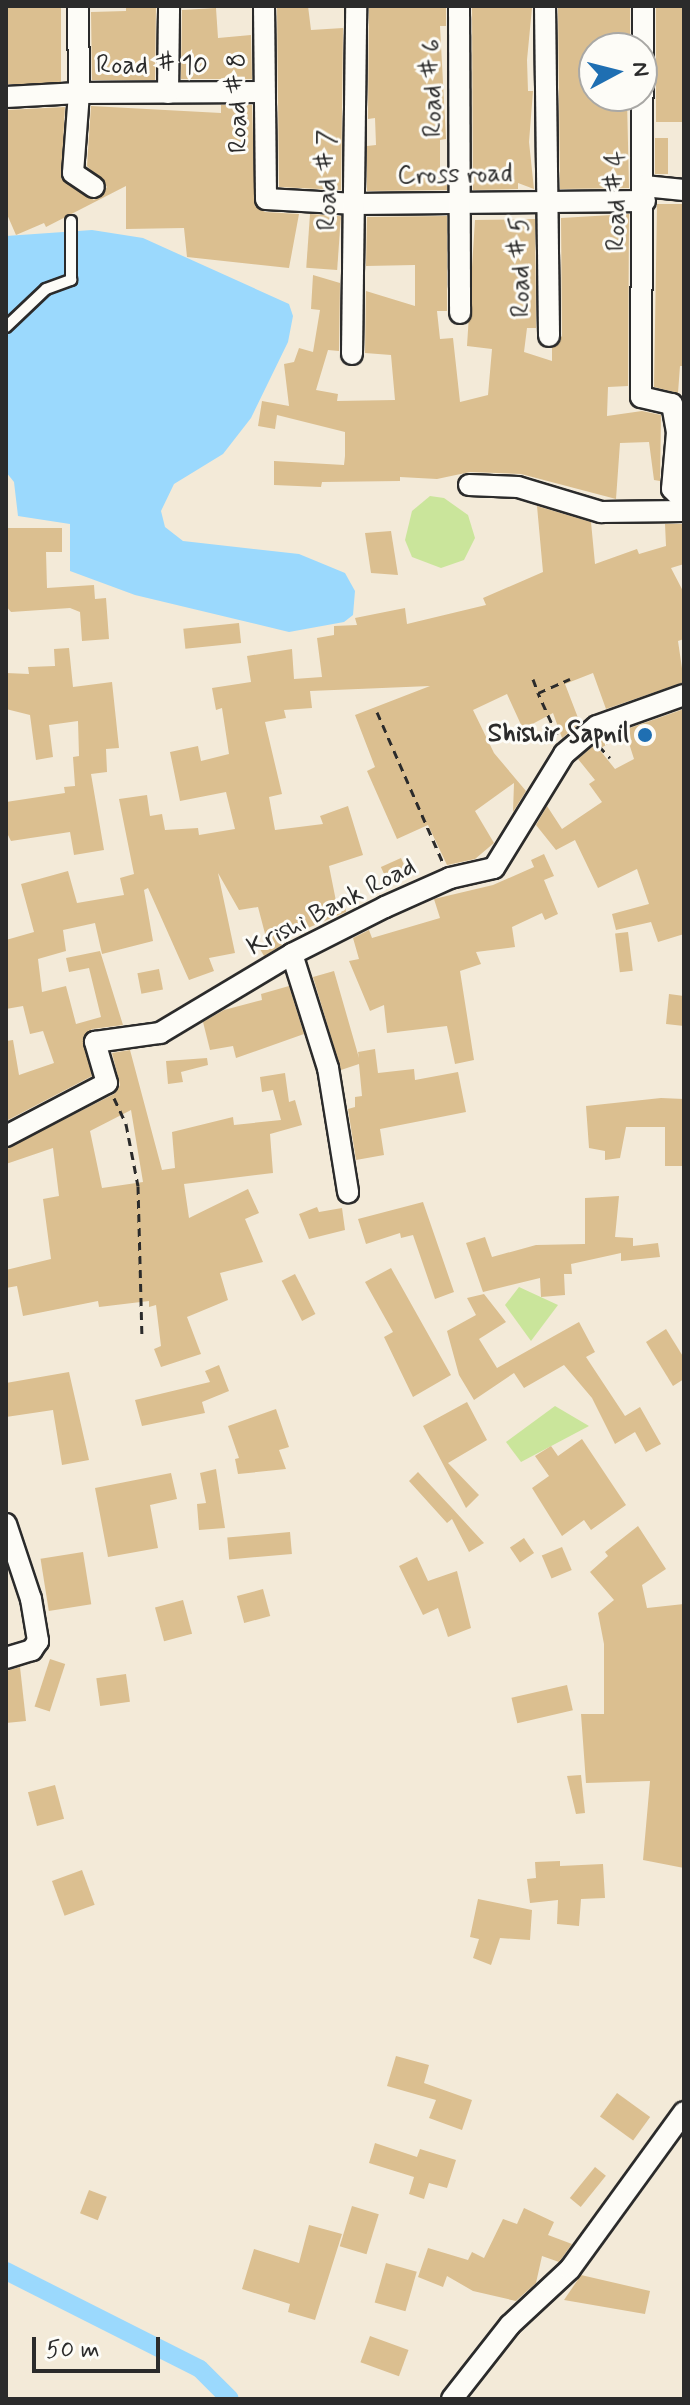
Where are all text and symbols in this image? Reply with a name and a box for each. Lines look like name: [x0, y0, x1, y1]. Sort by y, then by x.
north arrow: [578, 32, 658, 112]
street label: Road # 6: [418, 38, 450, 138]
street label: Road # 10: [96, 51, 208, 83]
street label: Road # 8: [223, 53, 255, 153]
text: N: [625, 60, 655, 78]
street label: Road # 7: [313, 129, 345, 231]
street label: Road # 4: [602, 151, 634, 251]
street label: Cross road: [397, 159, 513, 193]
street label: Road # 5: [506, 216, 538, 318]
place label: Shishir Sapnil: [477, 719, 629, 751]
marker: Shishir Sapnil: [636, 726, 654, 744]
street label: Krishi Bank Road: [242, 852, 422, 964]
scale bar: [36, 2321, 164, 2371]
text: 50 m: [46, 2335, 100, 2366]

